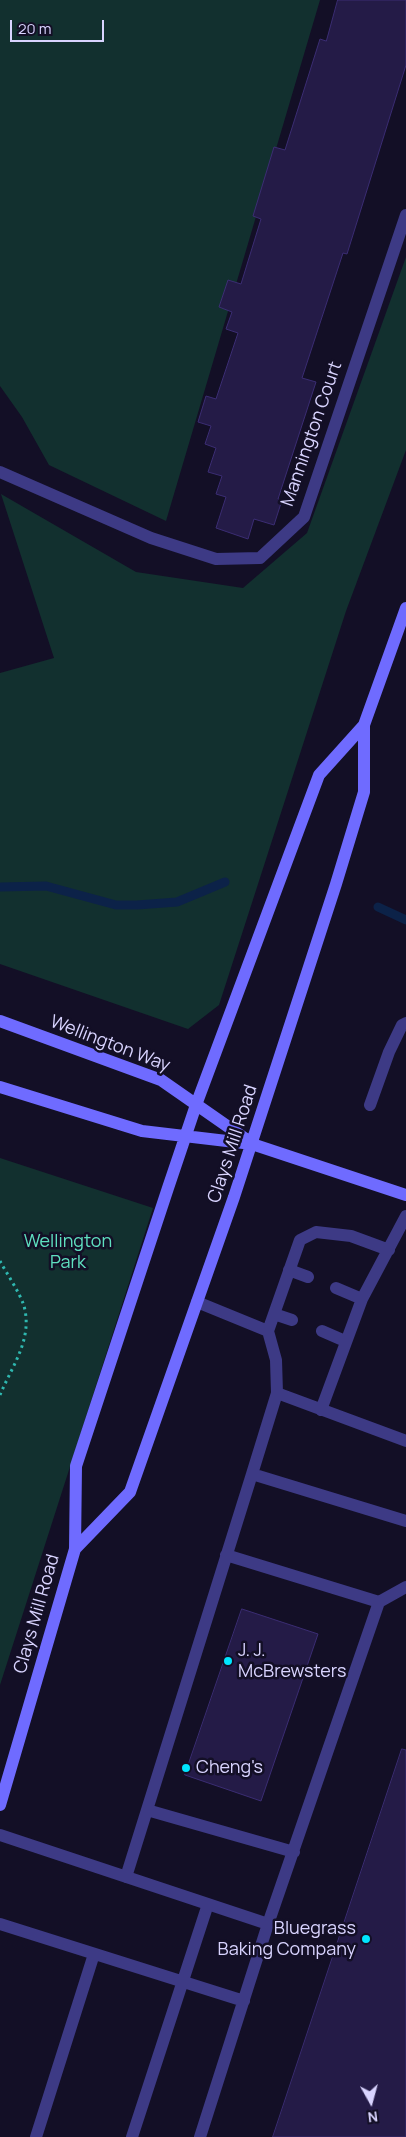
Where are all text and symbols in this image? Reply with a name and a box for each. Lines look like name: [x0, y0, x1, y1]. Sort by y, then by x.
scale bar: [12, 10, 106, 42]
text: 20 m: [18, 18, 51, 39]
street label: Mannington Court: [277, 359, 347, 509]
street label: Wellington Way: [47, 1011, 173, 1077]
street label: Clays Mill Road: [204, 1082, 262, 1206]
park label: Wellington Park: [24, 1231, 112, 1274]
street label: Clays Mill Road: [10, 1552, 64, 1676]
place label: J. J. McBrewsters: [238, 1640, 346, 1682]
marker: J. J. McBrewsters: [222, 1655, 234, 1667]
place label: Cheng's: [196, 1757, 263, 1779]
marker: Cheng's: [180, 1762, 192, 1774]
place label: Bluegrass Baking Company: [218, 1918, 356, 1960]
marker: Bluegrass Baking Company: [360, 1933, 372, 1945]
north arrow: [346, 2077, 396, 2127]
text: N: [367, 2107, 379, 2127]

